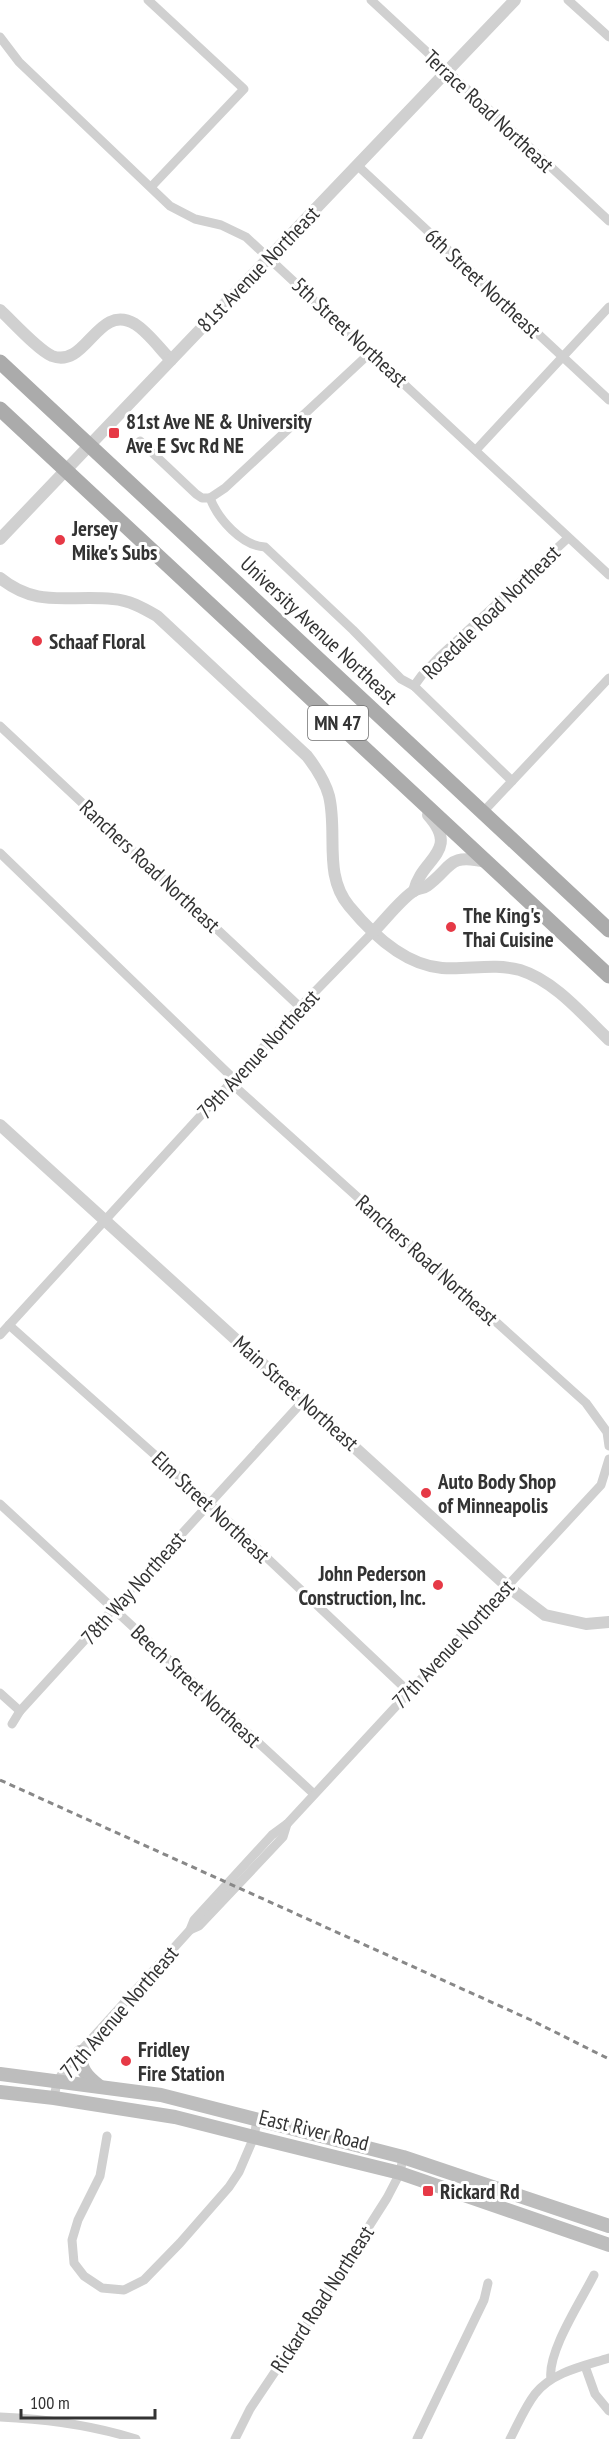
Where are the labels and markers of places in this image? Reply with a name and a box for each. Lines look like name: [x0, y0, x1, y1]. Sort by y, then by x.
place label: 81st Ave NE & University Ave E Svc Rd NE: [125, 408, 312, 459]
marker: 81st Ave NE & University Ave E Svc Rd NE: [107, 426, 121, 440]
place label: Jersey Mike's Subs: [71, 515, 157, 566]
marker: Jersey Mike's Subs: [53, 533, 67, 547]
place label: Schaaf Floral: [49, 628, 146, 655]
marker: Schaaf Floral: [30, 634, 44, 648]
place label: The King's Thai Cuisine: [463, 902, 554, 953]
marker: The King's Thai Cuisine: [444, 920, 458, 934]
place label: Auto Body Shop of Minneapolis: [437, 1468, 556, 1519]
marker: Auto Body Shop of Minneapolis: [419, 1486, 433, 1500]
place label: John Pederson Construction, Inc.: [299, 1560, 426, 1611]
marker: John Pederson Construction, Inc.: [431, 1578, 445, 1592]
place label: Fridley Fire Station: [138, 2036, 225, 2087]
marker: Fridley Fire Station: [119, 2054, 133, 2068]
place label: Rickard Rd: [440, 2178, 520, 2205]
marker: Rickard Rd: [421, 2184, 435, 2198]

